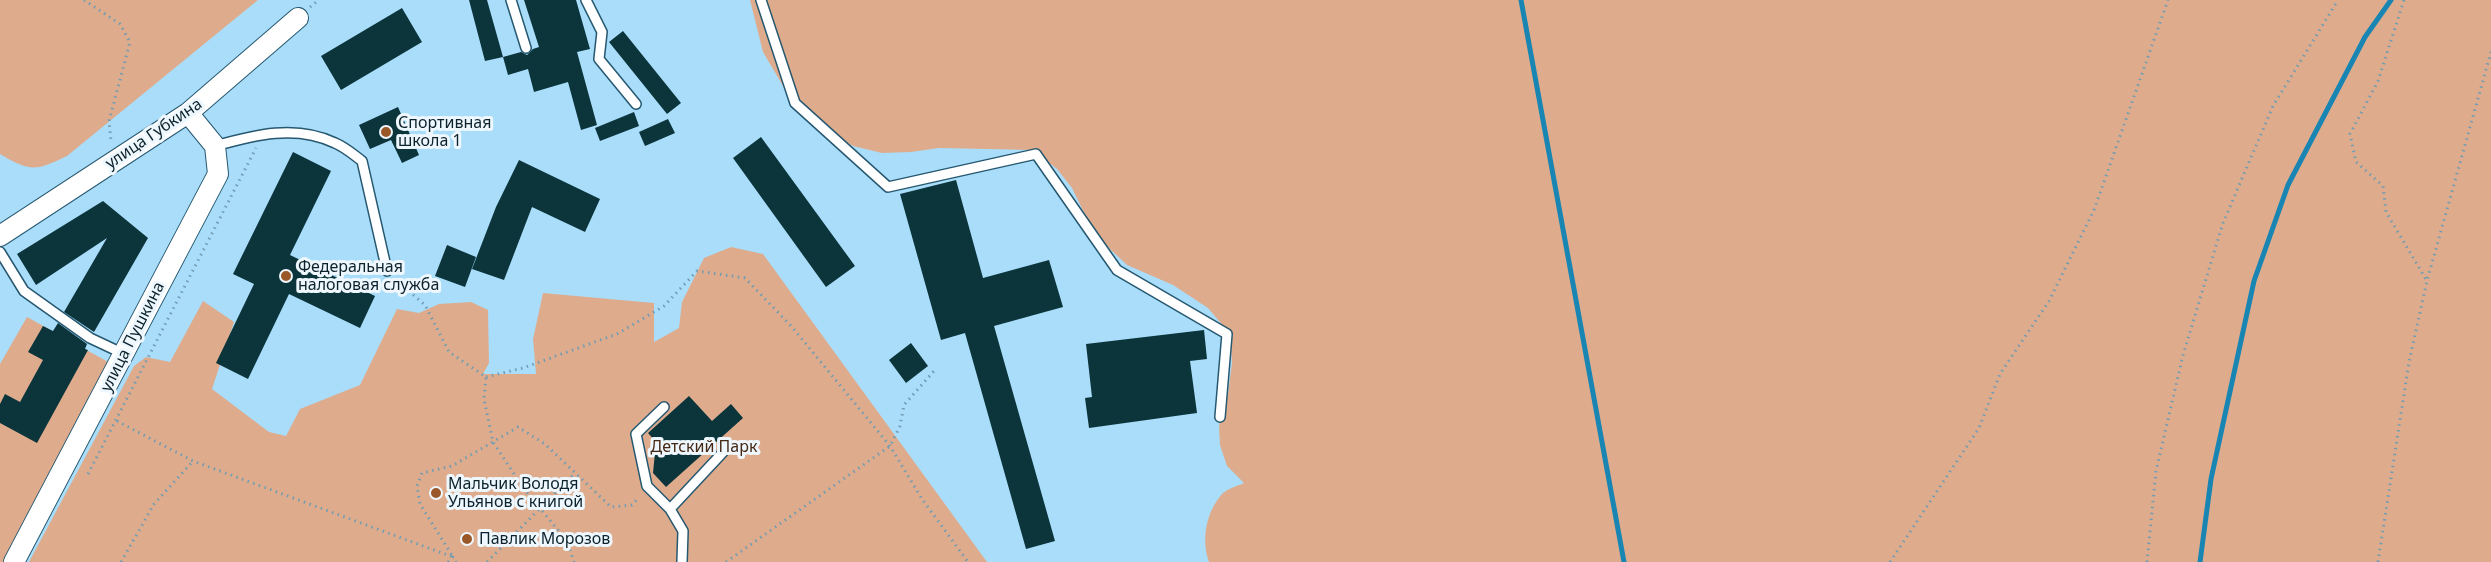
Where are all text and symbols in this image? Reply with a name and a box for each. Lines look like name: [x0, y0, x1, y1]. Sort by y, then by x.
street label: улица Губкина: [102, 95, 206, 173]
place label: Спортивная школа 1: [398, 113, 491, 151]
marker: Спортивная школа 1: [379, 125, 393, 139]
place label: Федеральная налоговая служба: [298, 257, 439, 295]
marker: Федеральная налоговая служба: [279, 269, 293, 283]
street label: улица Пушкина: [97, 279, 169, 395]
park label: Детский Парк: [651, 437, 757, 457]
place label: Мальчик Володя Ульянов с книгой: [448, 474, 583, 512]
marker: Мальчик Володя Ульянов с книгой: [429, 486, 443, 500]
place label: Павлик Морозов: [479, 529, 610, 549]
marker: Павлик Морозов: [460, 532, 474, 546]

